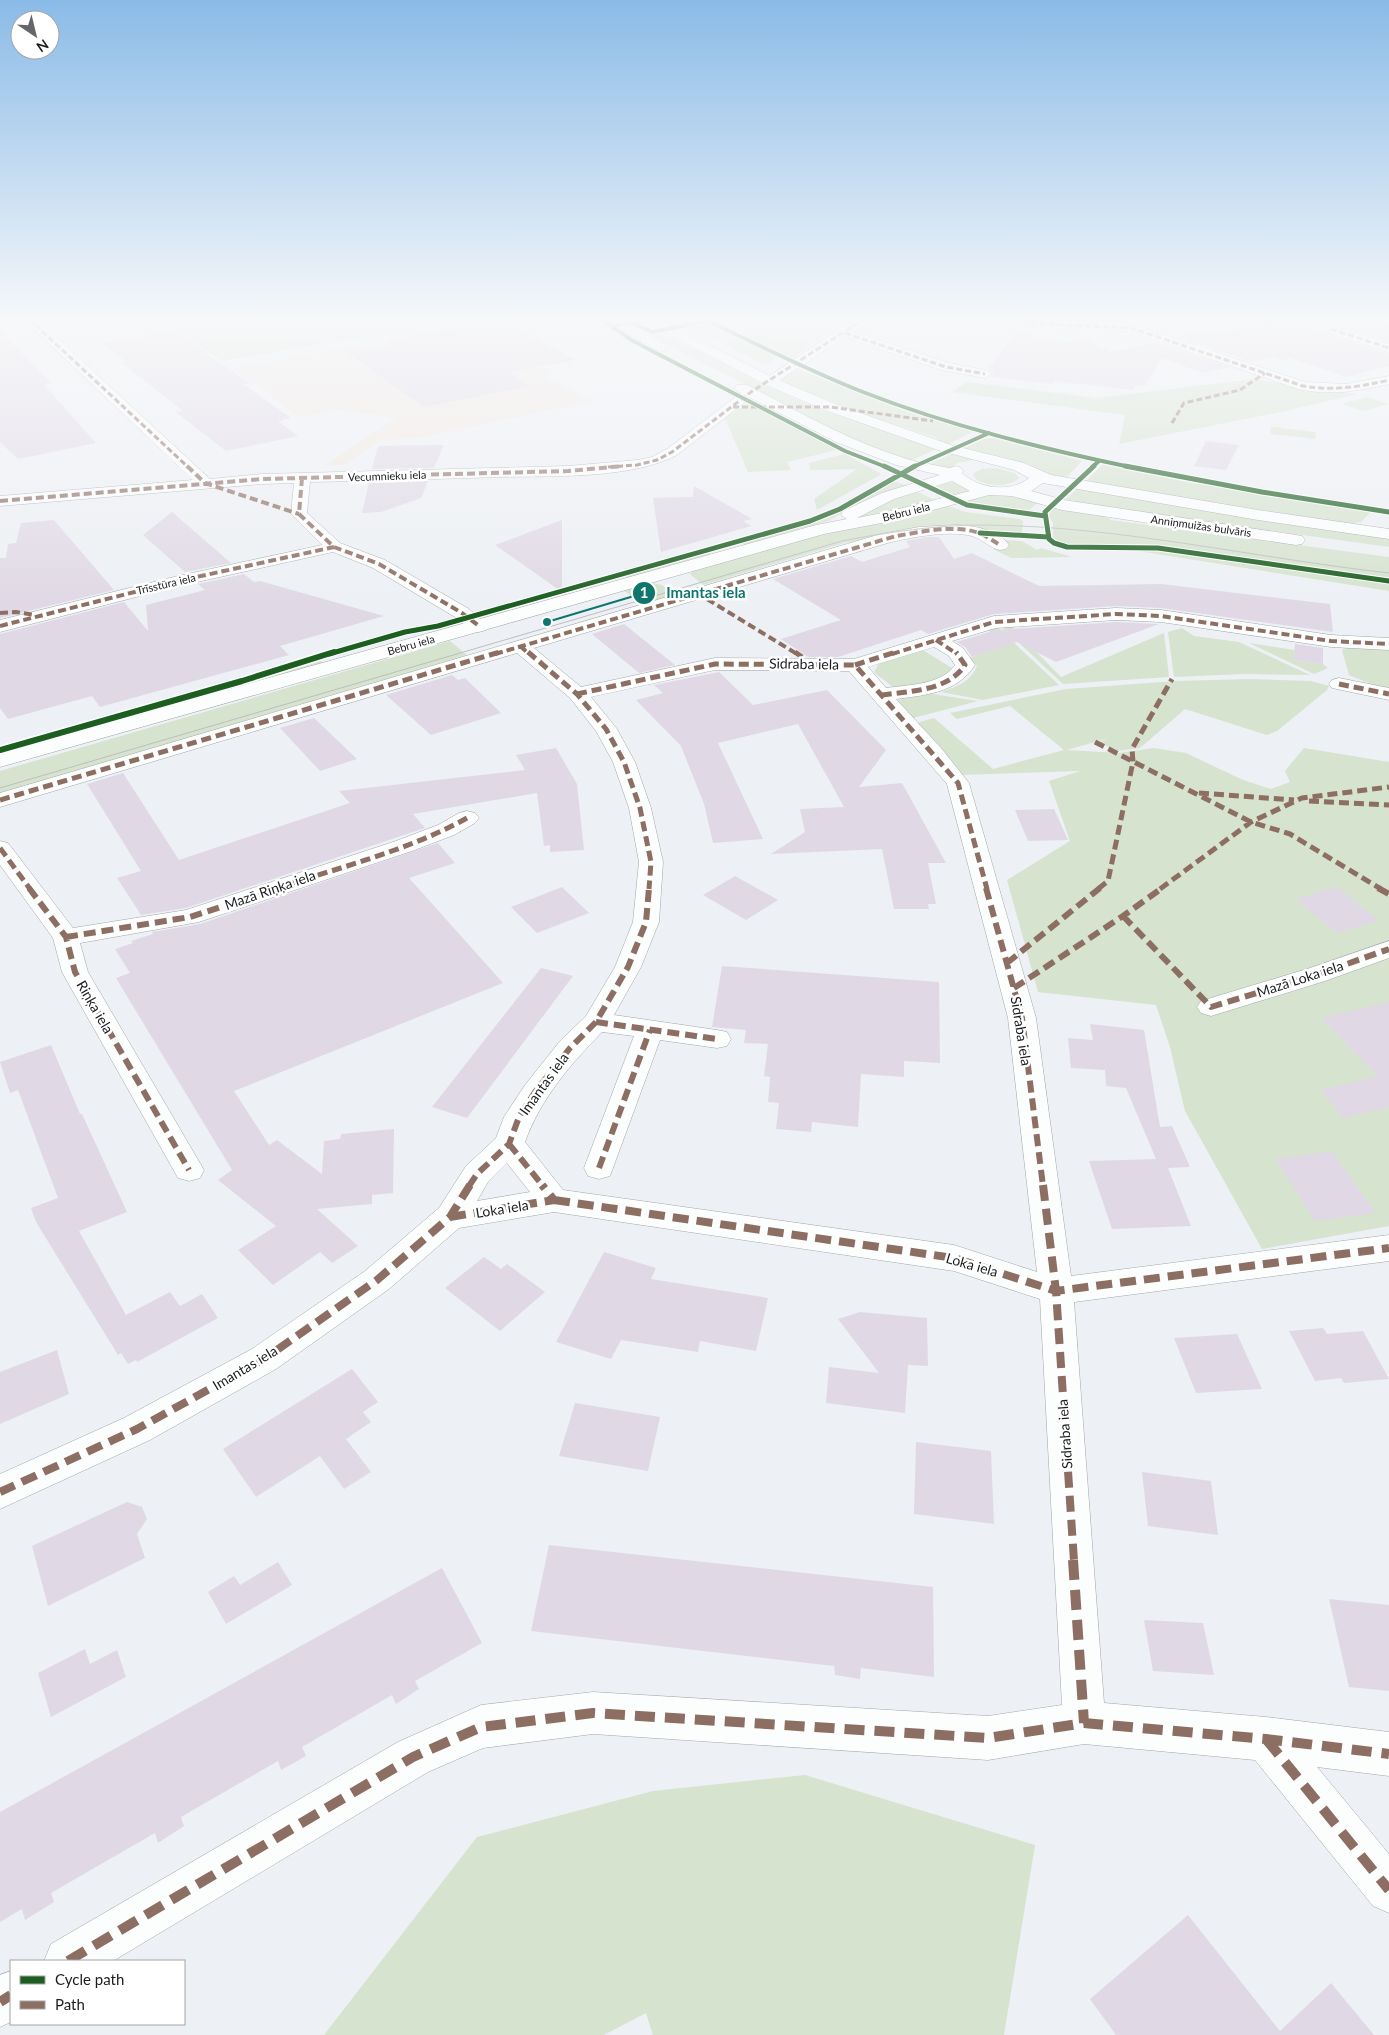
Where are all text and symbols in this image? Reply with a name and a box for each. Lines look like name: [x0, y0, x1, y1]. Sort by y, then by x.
north arrow: [10, 10, 60, 60]
text: N: [33, 36, 52, 56]
street label: Vecumnieku iela: [348, 468, 426, 483]
street label: Bebru iela: [881, 499, 931, 524]
street label: Anniņmuižas bulvāris: [1150, 512, 1253, 539]
street label: Trīsstūra iela: [135, 570, 197, 597]
callout: Imantas iela: [631, 578, 756, 608]
text: 1: [640, 583, 648, 601]
text: Imantas iela: [666, 583, 746, 601]
street label: Bebru iela: [386, 632, 436, 657]
street label: Sidraba iela: [769, 654, 839, 673]
street label: Mazā Riņķa iela: [222, 866, 318, 913]
street label: Mazā Loka iela: [1254, 957, 1345, 1000]
street label: Riņķa iela: [73, 977, 117, 1036]
street label: Sidraba iela: [1008, 995, 1035, 1067]
street label: Imantas iela: [515, 1049, 572, 1118]
street label: Loka iela: [474, 1196, 530, 1221]
street label: Loka iela: [944, 1249, 1000, 1280]
street label: Imantas iela: [209, 1342, 280, 1394]
street label: Sidraba iela: [1054, 1398, 1075, 1470]
legend: [10, 1960, 185, 2025]
text: Cycle path: [55, 1970, 124, 1988]
text: Path: [55, 1995, 85, 2013]

